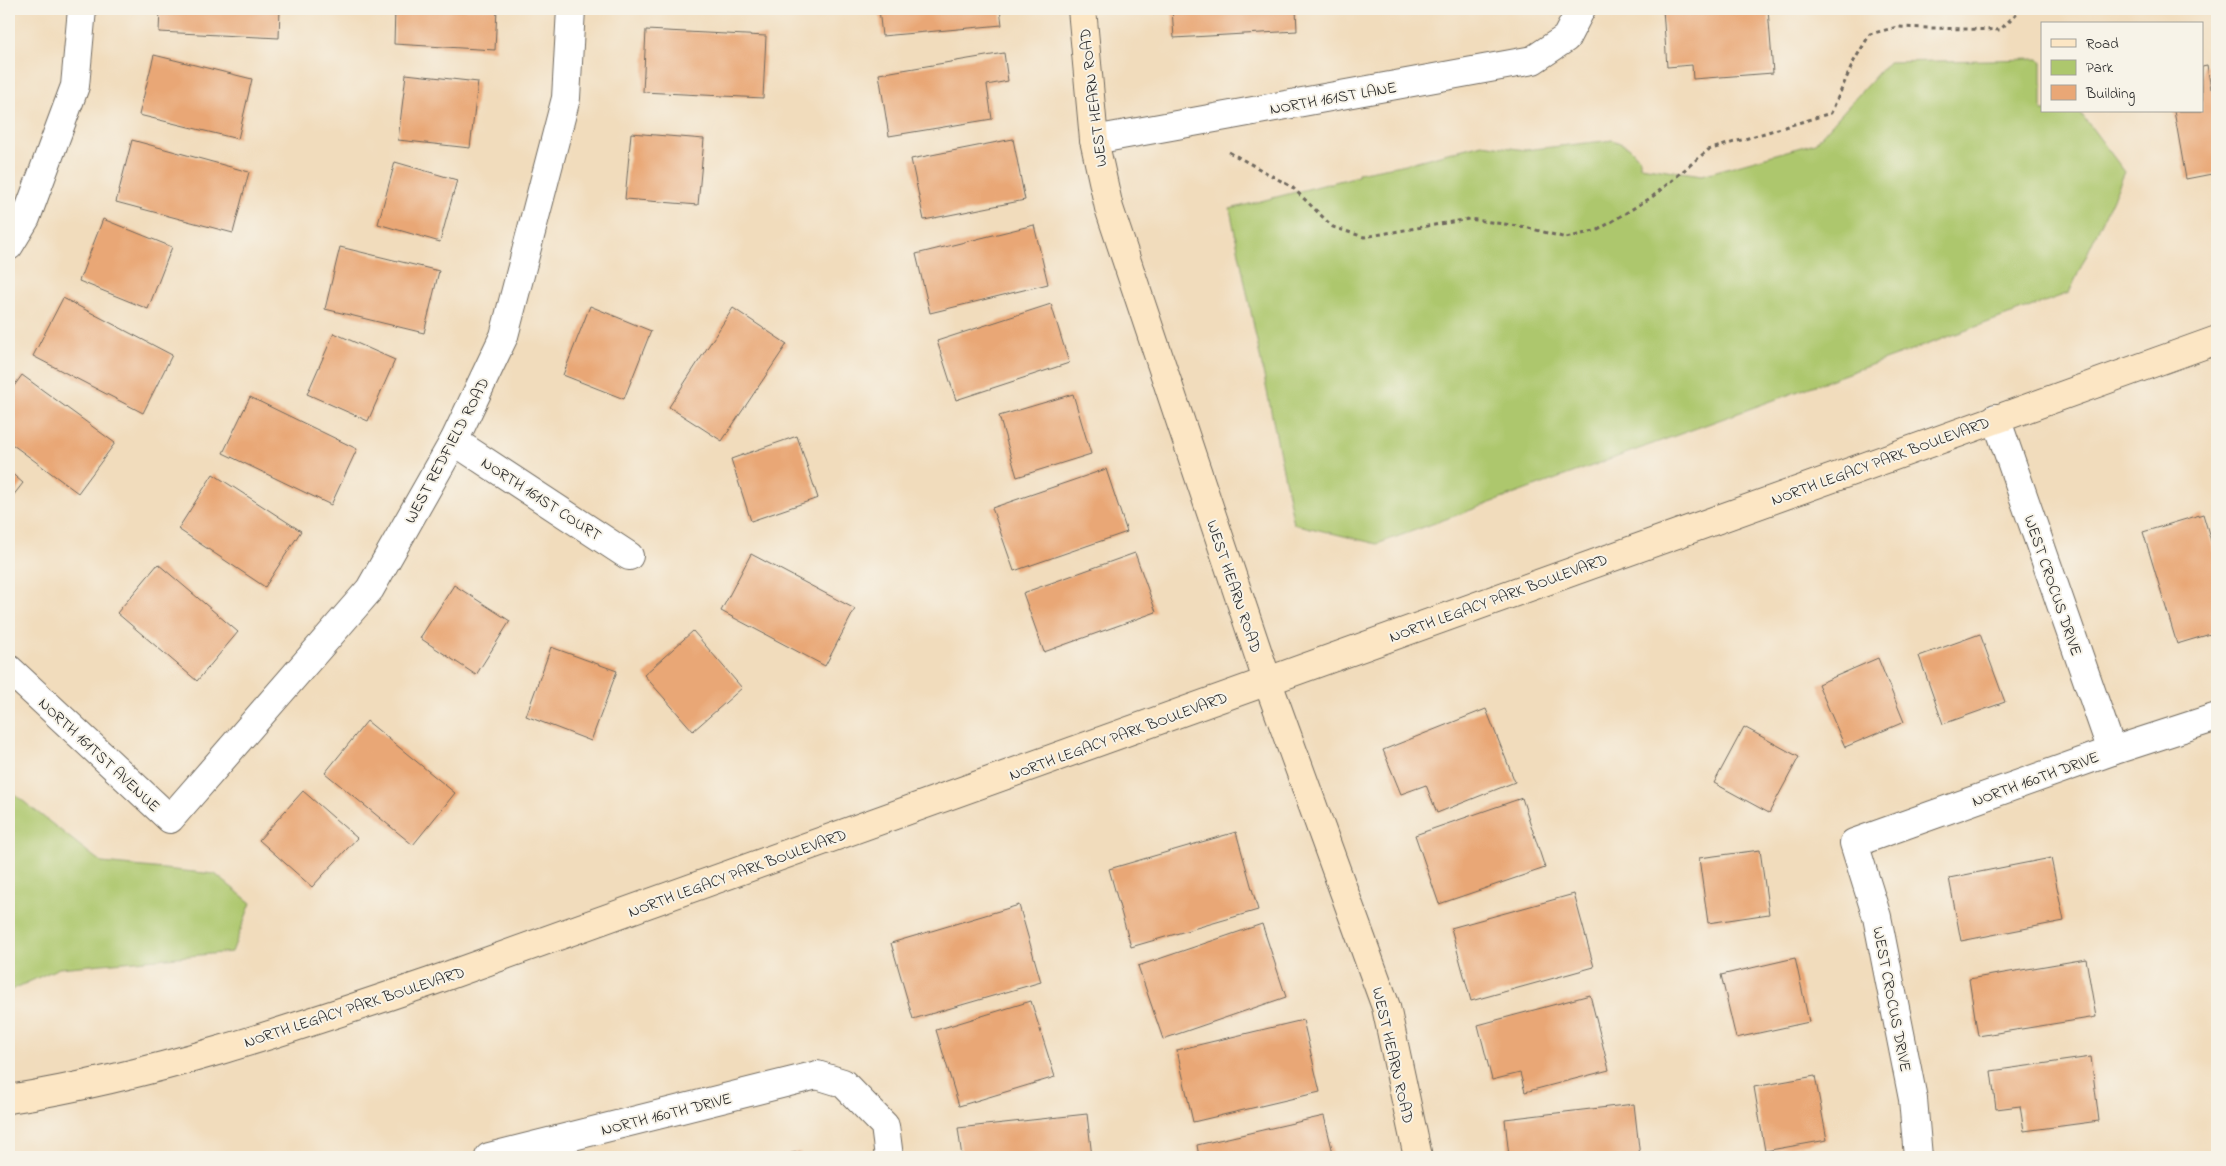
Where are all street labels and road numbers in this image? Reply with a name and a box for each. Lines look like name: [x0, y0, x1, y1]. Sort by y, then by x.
street label: WEST HEARN ROAD: [1074, 27, 1114, 168]
street label: NORTH 161ST LANE: [1268, 76, 1399, 122]
street label: WEST REDFIELD ROAD: [399, 374, 496, 528]
street label: NORTH LEGACY PARK BOULEVARD: [1768, 411, 1993, 513]
street label: NORTH 161ST COURT: [476, 452, 606, 548]
street label: WEST CROCUS DRIVE: [2017, 512, 2087, 659]
street label: WEST HEARN ROAD: [1199, 517, 1267, 656]
street label: NORTH LEGACY PARK BOULEVARD: [1386, 548, 1611, 650]
street label: NORTH LEGACY PARK BOULEVARD: [1006, 686, 1231, 788]
street label: NORTH 161TST AVENUE: [32, 692, 165, 819]
street label: NORTH 160TH DRIVE: [1969, 746, 2103, 814]
street label: NORTH LEGACY PARK BOULEVARD: [625, 823, 850, 925]
street label: WEST CROCUS DRIVE: [1865, 925, 1917, 1074]
street label: NORTH LEGACY PARK BOULEVARD: [241, 961, 468, 1055]
street label: WEST HEARN ROAD: [1365, 985, 1419, 1126]
street label: NORTH 160TH DRIVE: [599, 1087, 734, 1143]

